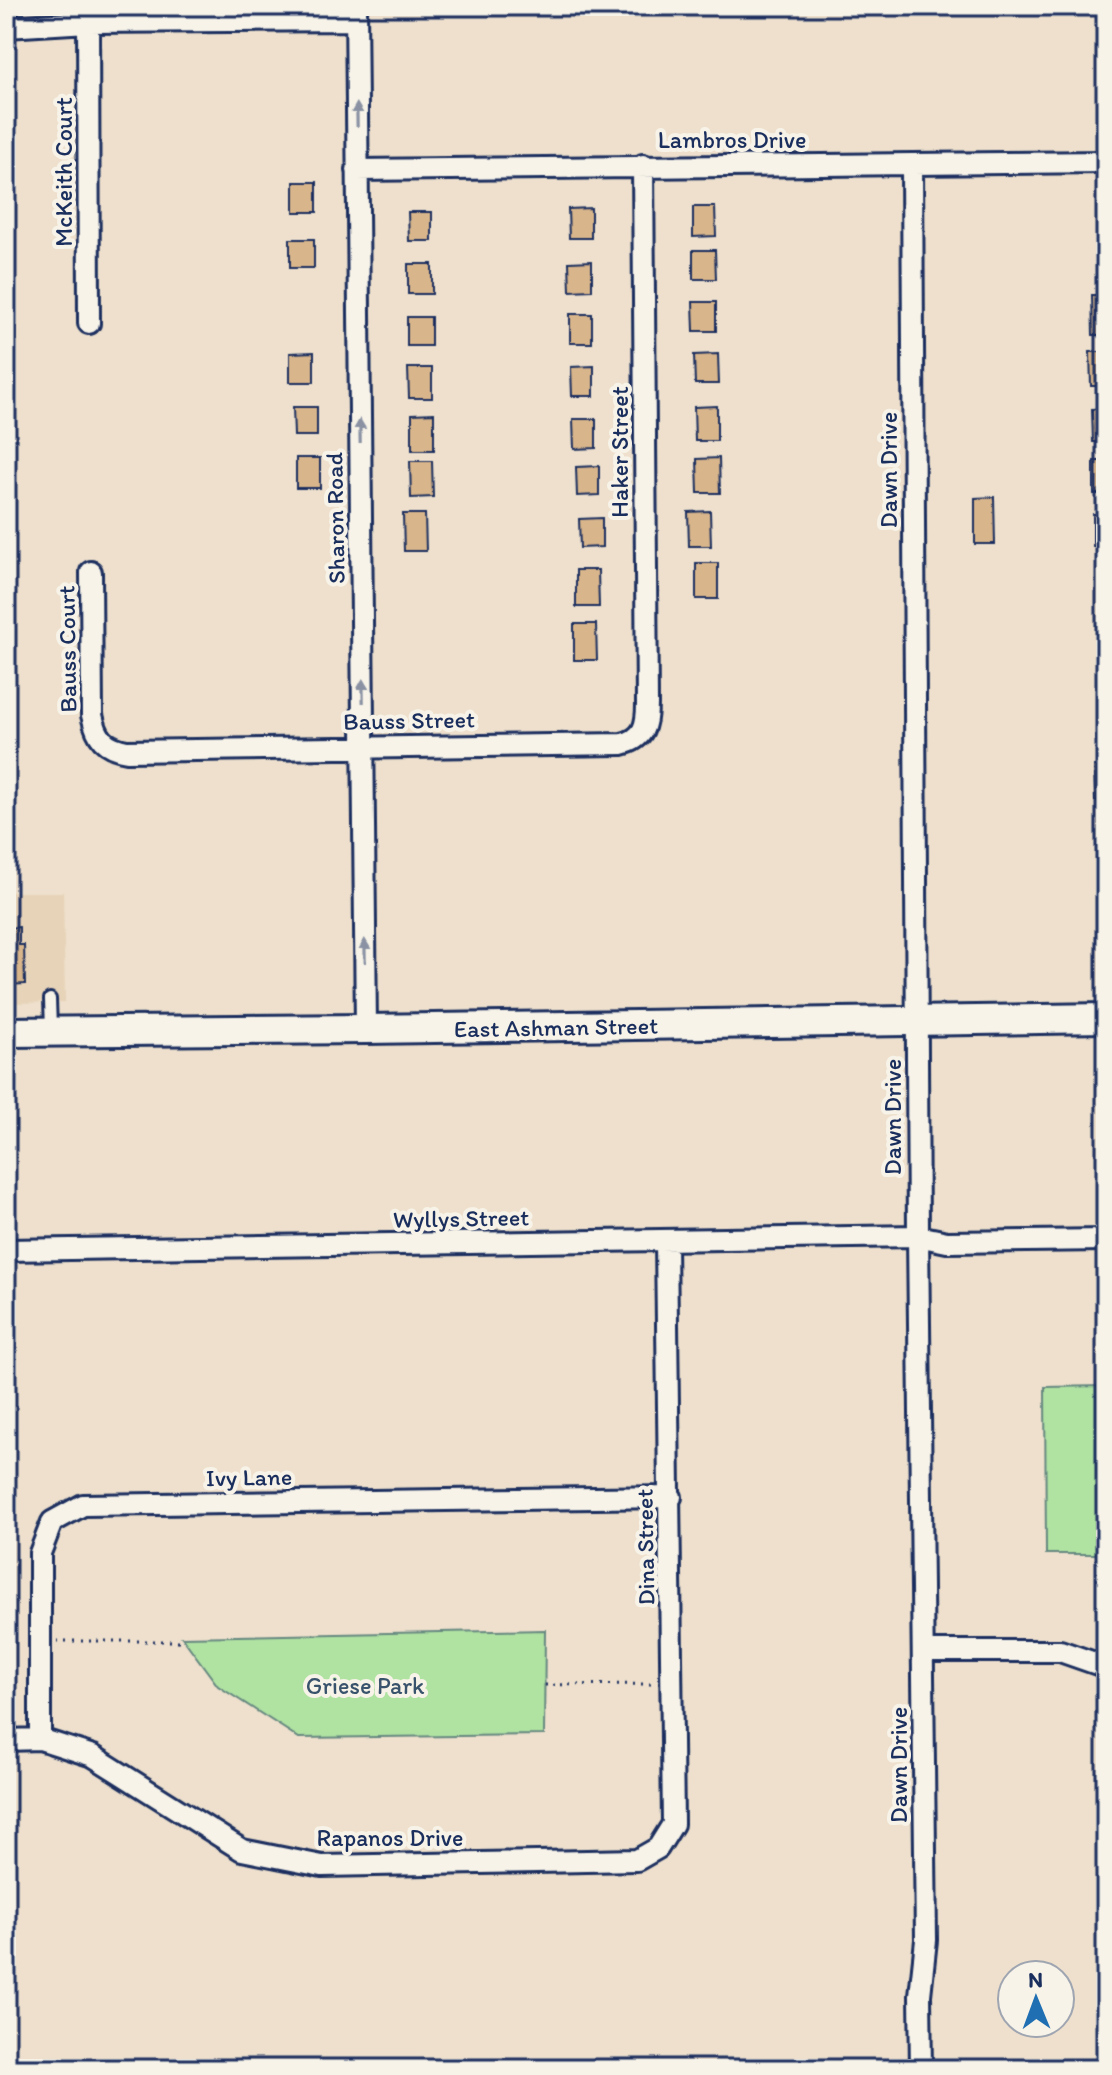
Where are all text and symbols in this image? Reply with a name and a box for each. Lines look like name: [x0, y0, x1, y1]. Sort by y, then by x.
street label: McKeith Court: [49, 97, 78, 247]
one-way arrow: [351, 102, 363, 127]
street label: Lambros Drive: [658, 125, 806, 154]
street label: Haker Street: [605, 386, 634, 518]
street label: Dawn Drive: [874, 412, 903, 528]
one-way arrow: [354, 418, 366, 443]
street label: Sharon Road: [319, 452, 351, 584]
street label: Bauss Court: [51, 585, 83, 713]
one-way arrow: [357, 678, 369, 703]
street label: Bauss Street: [343, 704, 475, 736]
one-way arrow: [359, 938, 372, 963]
street label: East Ashman Street: [454, 1011, 658, 1043]
street label: Dawn Drive: [878, 1059, 907, 1175]
street label: Wyllys Street: [393, 1202, 529, 1234]
street label: Ivy Lane: [206, 1462, 292, 1492]
street label: Dina Street: [629, 1488, 661, 1606]
park label: Griese Park: [306, 1671, 425, 1700]
street label: Dawn Drive: [884, 1707, 913, 1823]
street label: Rapanos Drive: [317, 1823, 463, 1852]
north arrow: [996, 1959, 1076, 2039]
text: N: [1028, 1966, 1043, 1993]

